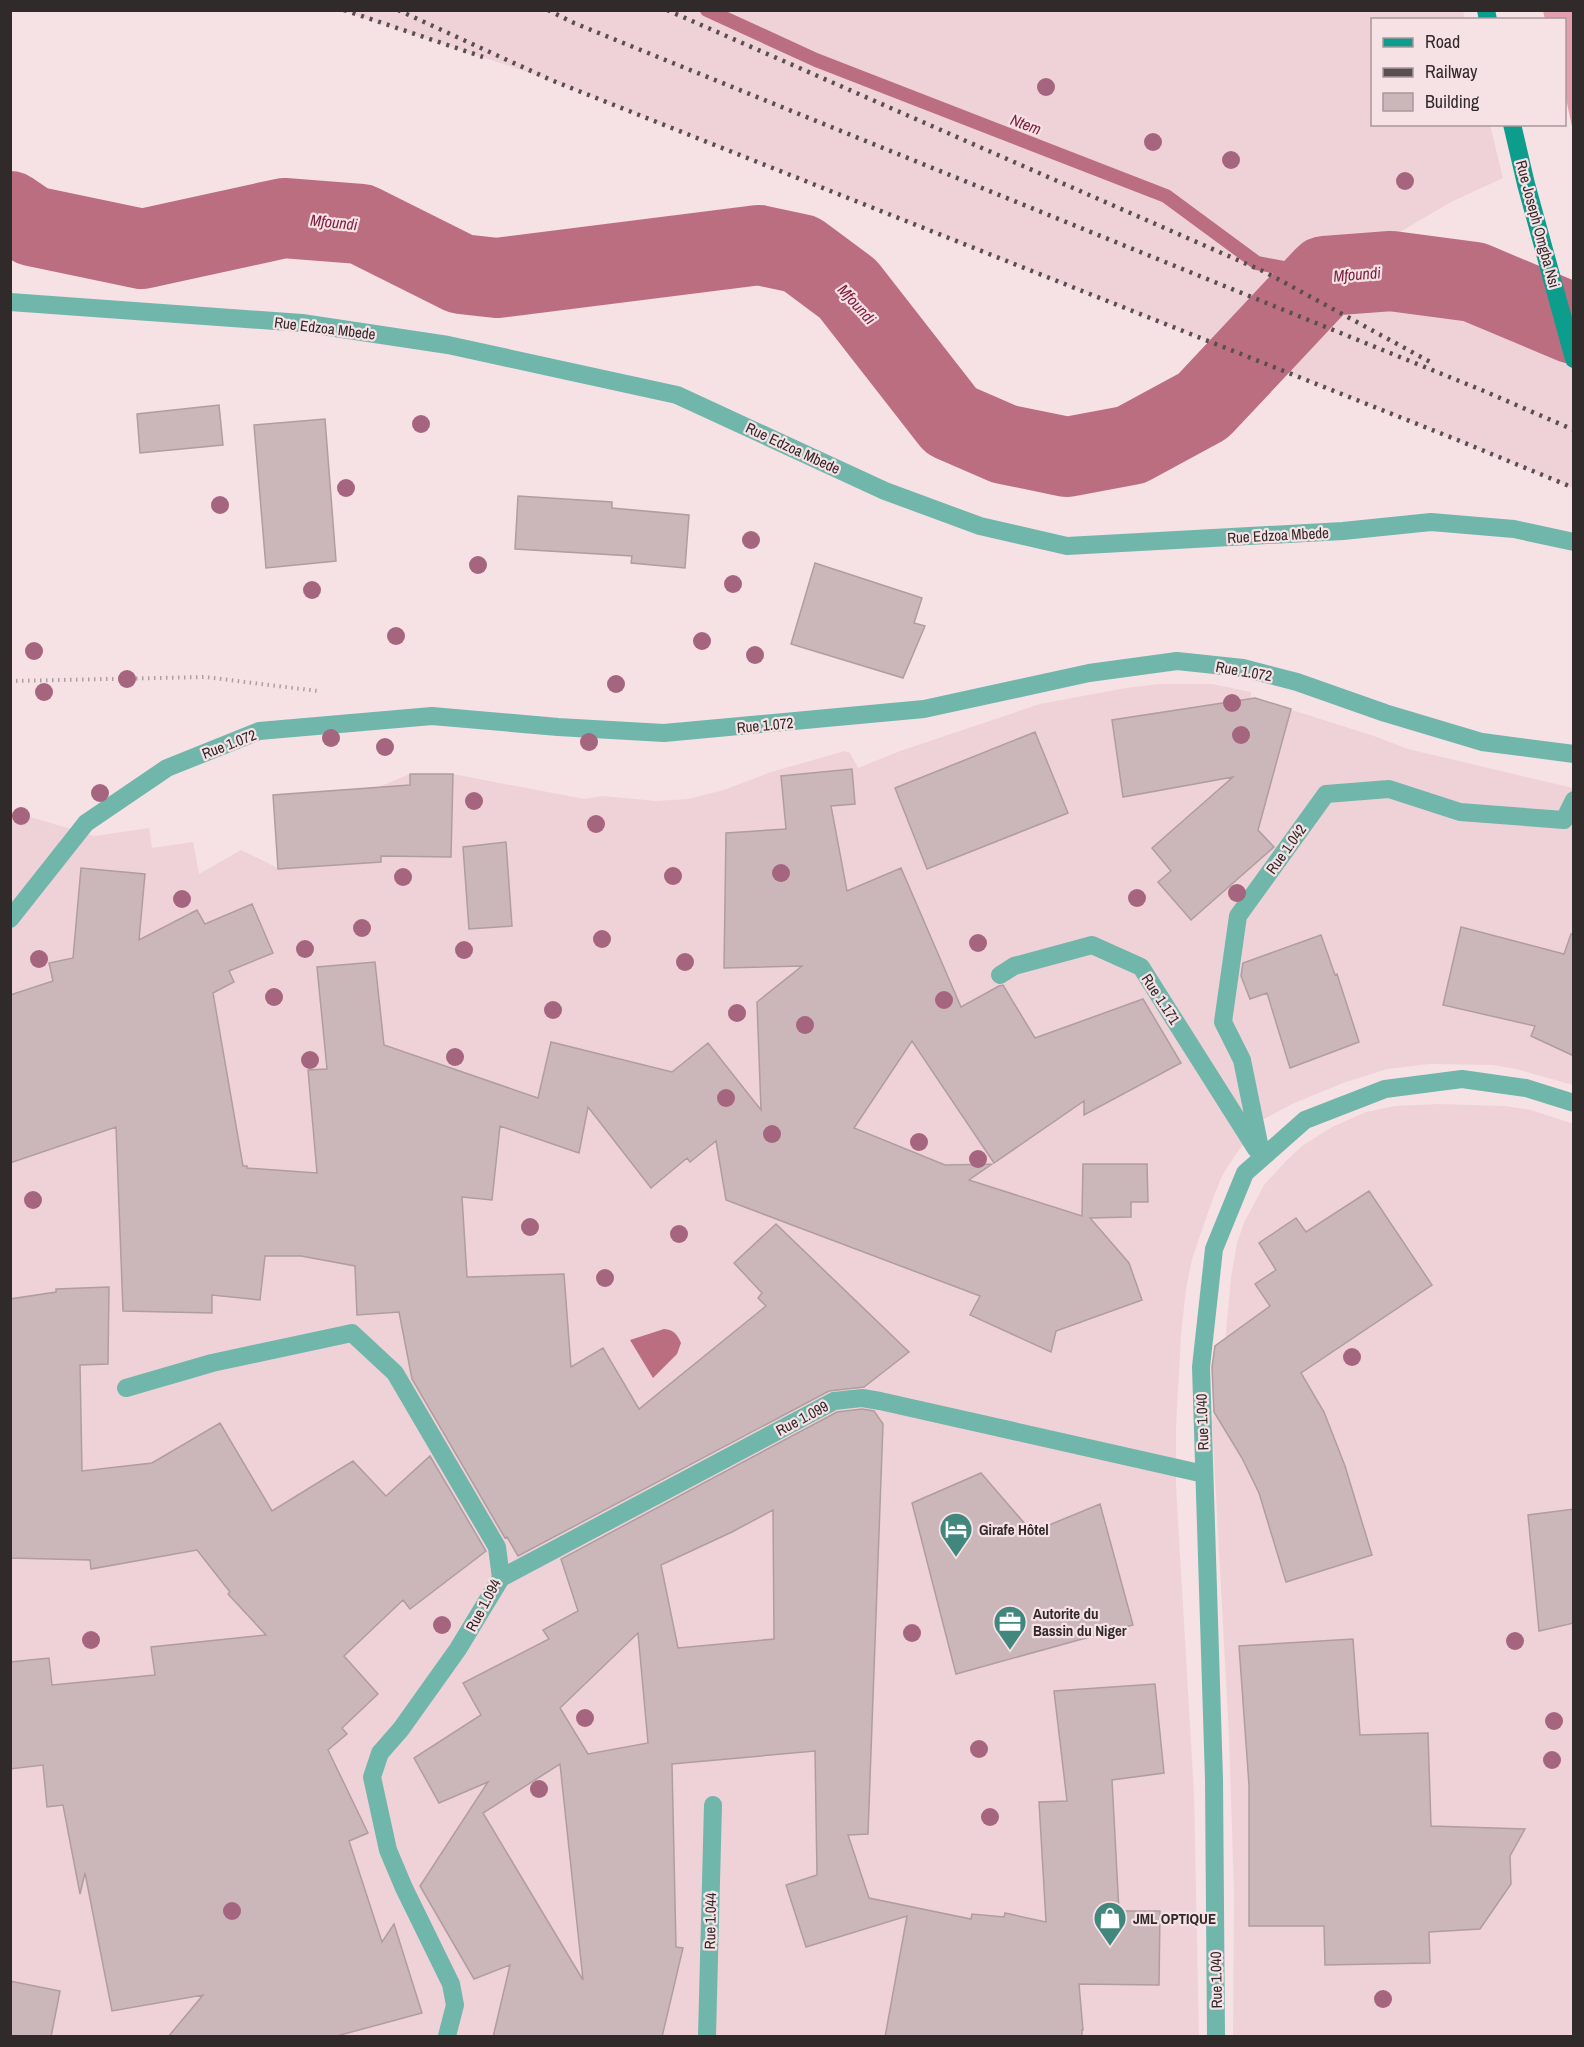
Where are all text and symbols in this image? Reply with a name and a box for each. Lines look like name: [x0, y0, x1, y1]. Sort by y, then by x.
legend: [1371, 18, 1566, 126]
text: Road: [1425, 29, 1460, 54]
text: Railway: [1425, 59, 1478, 84]
text: Building: [1425, 89, 1480, 114]
water label: Ntem: [1007, 108, 1045, 140]
street label: Rue Joseph Omgba Nsi: [1511, 158, 1565, 290]
water label: Mfoundi: [309, 209, 359, 235]
water label: Mfoundi: [1333, 261, 1382, 287]
water label: Mfoundi: [833, 279, 881, 329]
street label: Rue Edzoa Mbede: [273, 311, 377, 345]
street label: Rue Edzoa Mbede: [742, 417, 844, 479]
street label: Rue Edzoa Mbede: [1227, 522, 1330, 548]
street label: Rue 1.072: [1214, 656, 1274, 686]
street label: Rue 1.072: [736, 712, 794, 738]
street label: Rue 1.072: [199, 724, 259, 764]
street label: Rue 1.042: [1261, 820, 1311, 878]
street label: Rue 1.171: [1137, 969, 1185, 1029]
street label: Rue 1.040: [1191, 1393, 1213, 1451]
street label: Rue 1.099: [772, 1395, 832, 1441]
hotel icon: Girafe Hôtel: [938, 1511, 974, 1558]
place label: Girafe Hôtel: [979, 1519, 1049, 1540]
street label: Rue 1.094: [460, 1575, 506, 1635]
place label: Autorite du Bassin du Niger: [1033, 1603, 1127, 1641]
office icon: Autorite du Bassin du Niger: [992, 1604, 1028, 1651]
street label: Rue 1.044: [699, 1892, 721, 1950]
shop icon: JML OPTIQUE: [1092, 1900, 1128, 1947]
place label: JML OPTIQUE: [1133, 1908, 1216, 1929]
street label: Rue 1.040: [1205, 1951, 1227, 2009]

